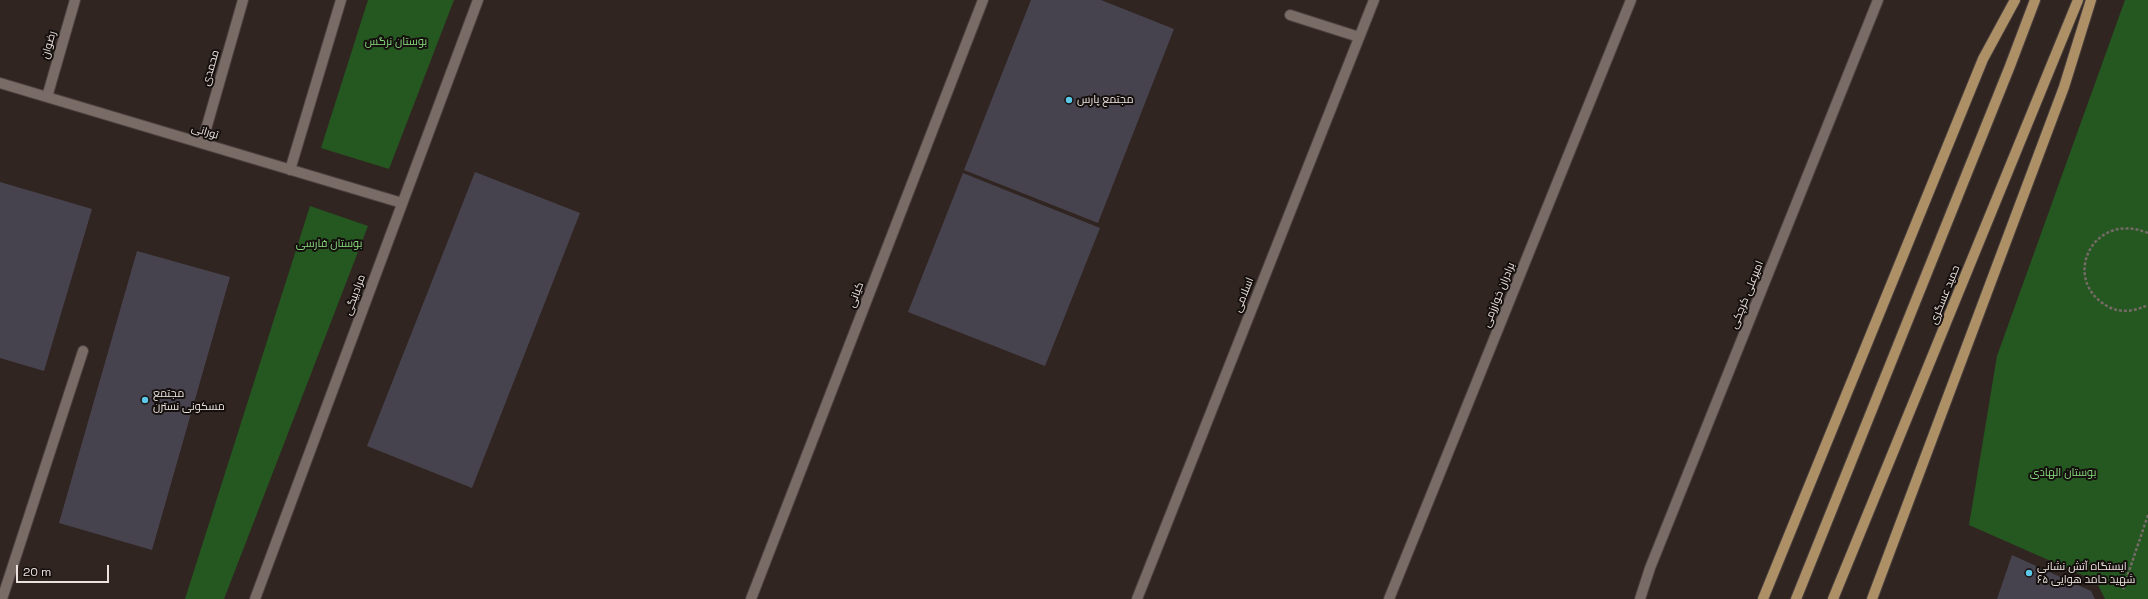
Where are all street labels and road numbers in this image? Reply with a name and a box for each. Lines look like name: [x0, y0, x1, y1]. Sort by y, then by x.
street label: رضوان: [39, 29, 59, 61]
street label: محمدی: [200, 48, 222, 88]
street label: تورانی: [190, 122, 220, 142]
street label: امیرعلی کرچکی: [1727, 259, 1767, 331]
street label: برادران خوارزمی: [1480, 261, 1518, 329]
street label: حمید عسگری: [1927, 264, 1963, 326]
street label: مرادبیگی: [342, 273, 368, 317]
street label: اسلامی: [1231, 276, 1257, 314]
street label: کیانی: [845, 280, 867, 310]

